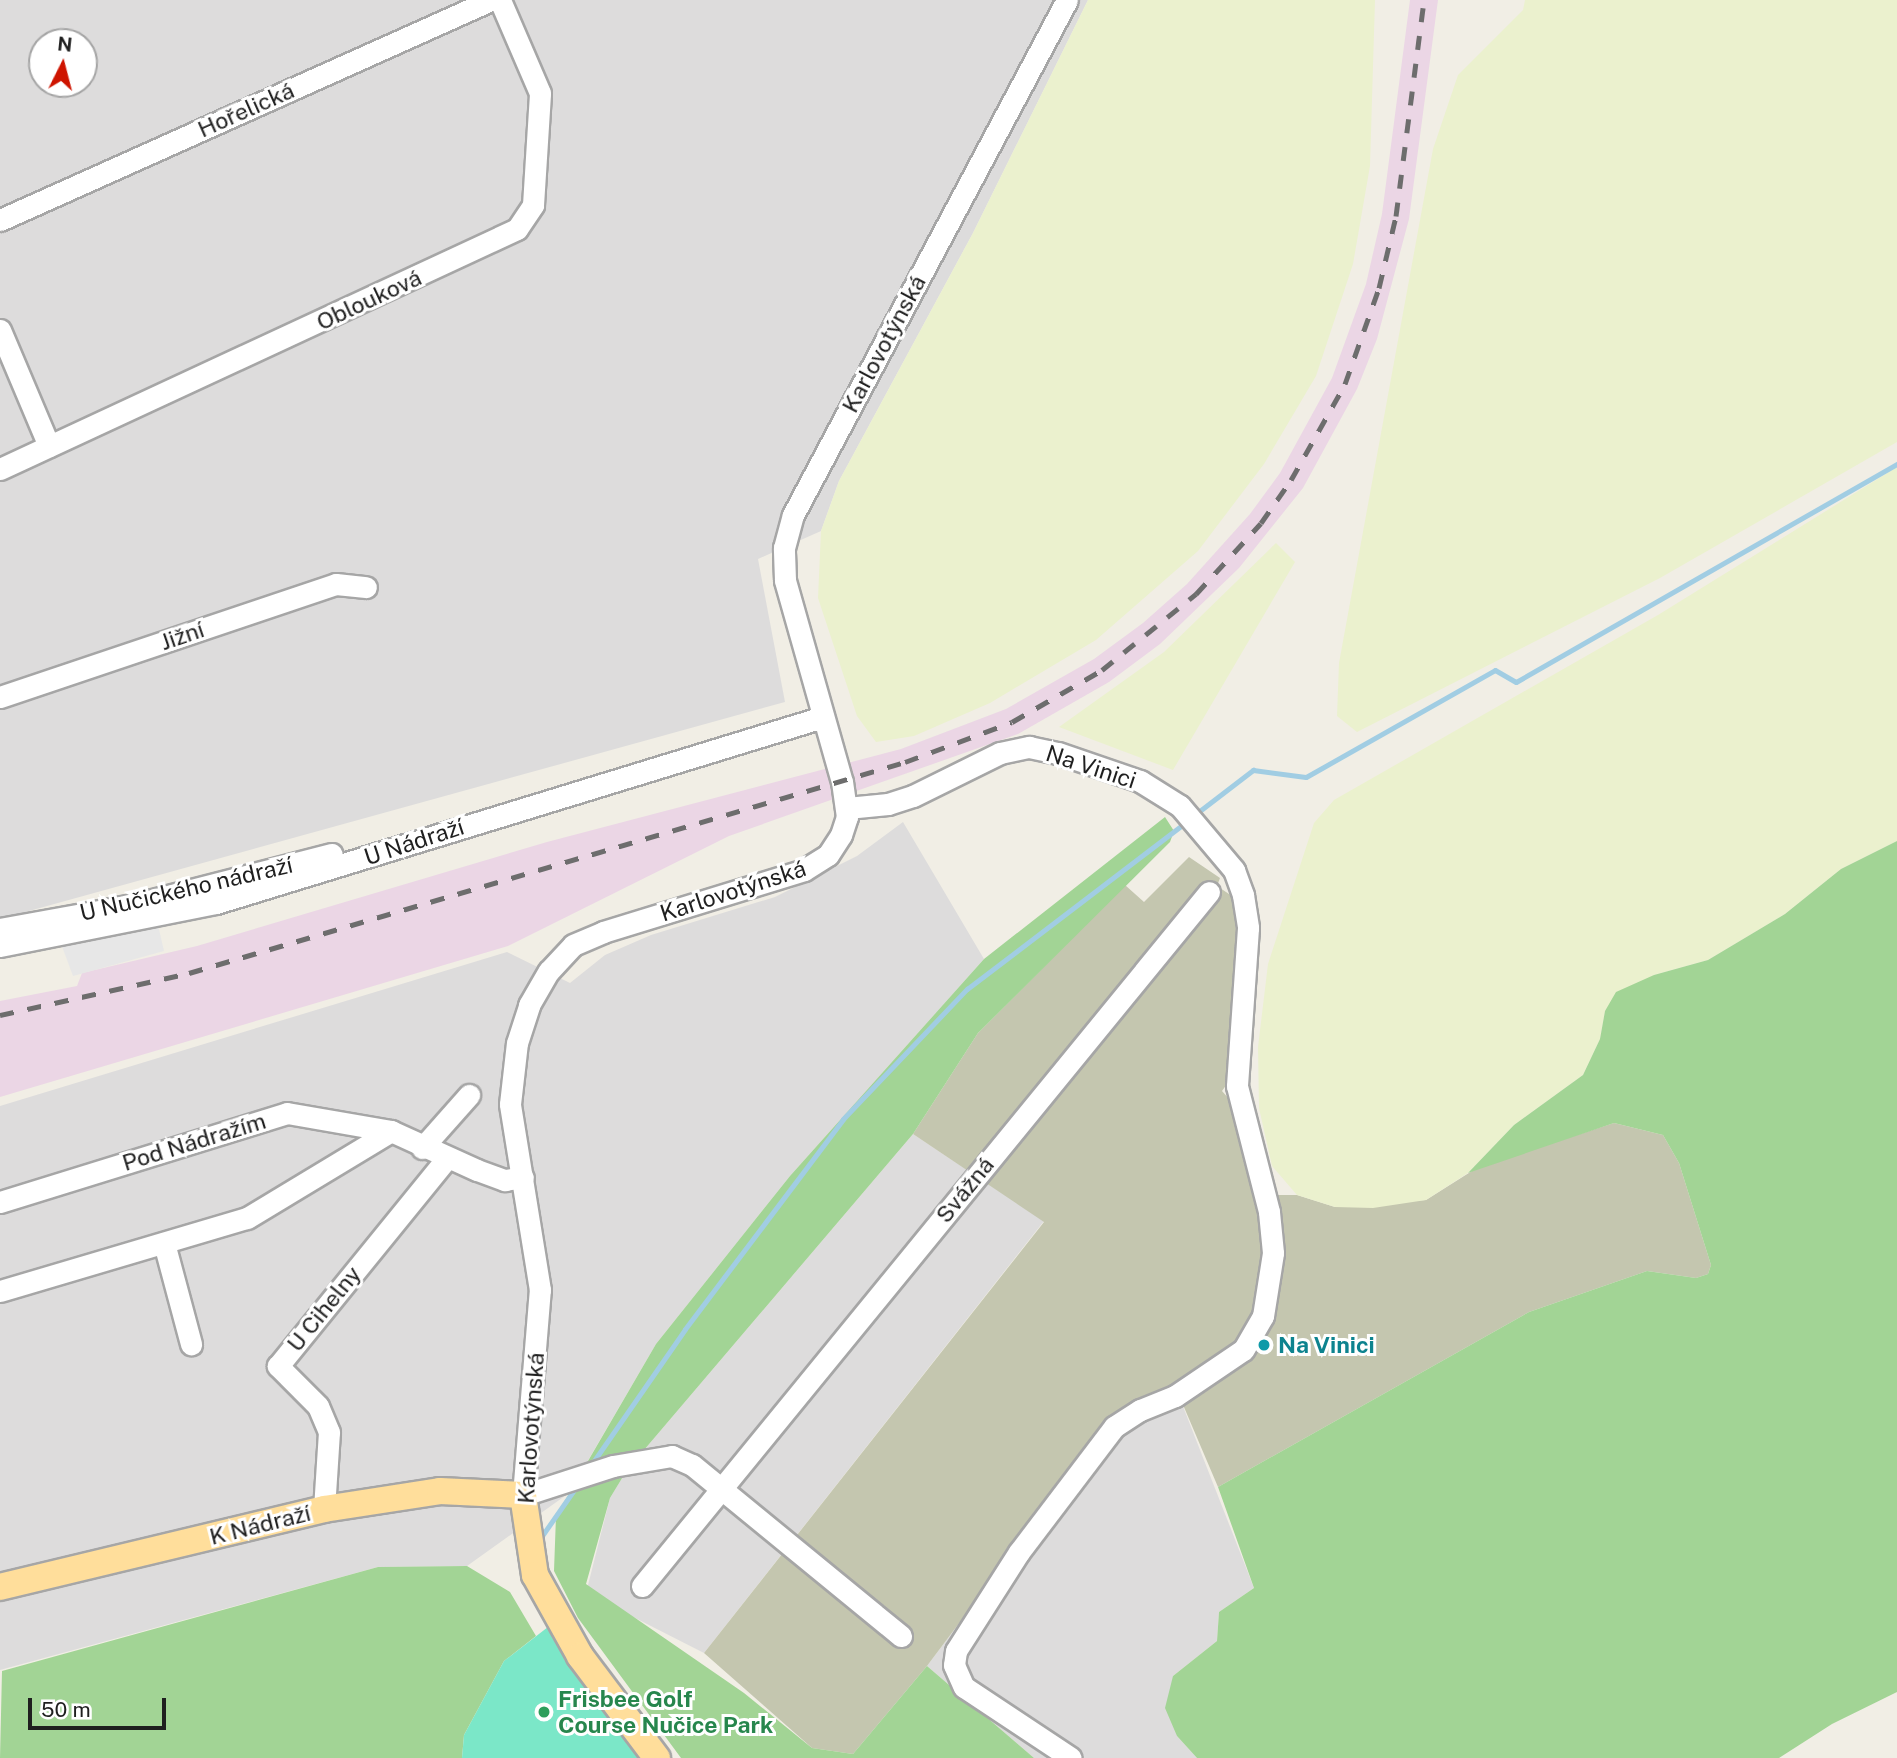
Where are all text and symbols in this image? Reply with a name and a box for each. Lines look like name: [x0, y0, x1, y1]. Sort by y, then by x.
north arrow: [28, 28, 98, 98]
text: N: [56, 32, 74, 56]
street label: Hořelická: [194, 77, 298, 143]
street label: Oblouková: [312, 264, 426, 336]
street label: Karlovotýnská: [836, 271, 932, 417]
street label: Jižní: [156, 616, 208, 656]
street label: Na Vinici: [1042, 739, 1140, 795]
street label: U Nádraží: [361, 813, 467, 871]
street label: U Nučického nádraží: [77, 851, 295, 927]
street label: Karlovotýnská: [657, 854, 809, 928]
street label: Pod Nádražím: [119, 1107, 269, 1177]
street label: Svážná: [930, 1152, 1000, 1228]
street label: U Cihelny: [281, 1261, 367, 1357]
place label: Na Vinici: [1278, 1331, 1375, 1359]
marker: Na Vinici: [1256, 1337, 1272, 1353]
street label: Karlovotýnská: [512, 1351, 550, 1505]
street label: K Nádraží: [207, 1499, 313, 1551]
scale bar: [32, 1684, 170, 1728]
place label: Frisbee Golf Course Nučice Park: [558, 1685, 773, 1739]
text: 50 m: [41, 1697, 91, 1722]
marker: Frisbee Golf Course Nučice Park: [536, 1704, 552, 1720]

